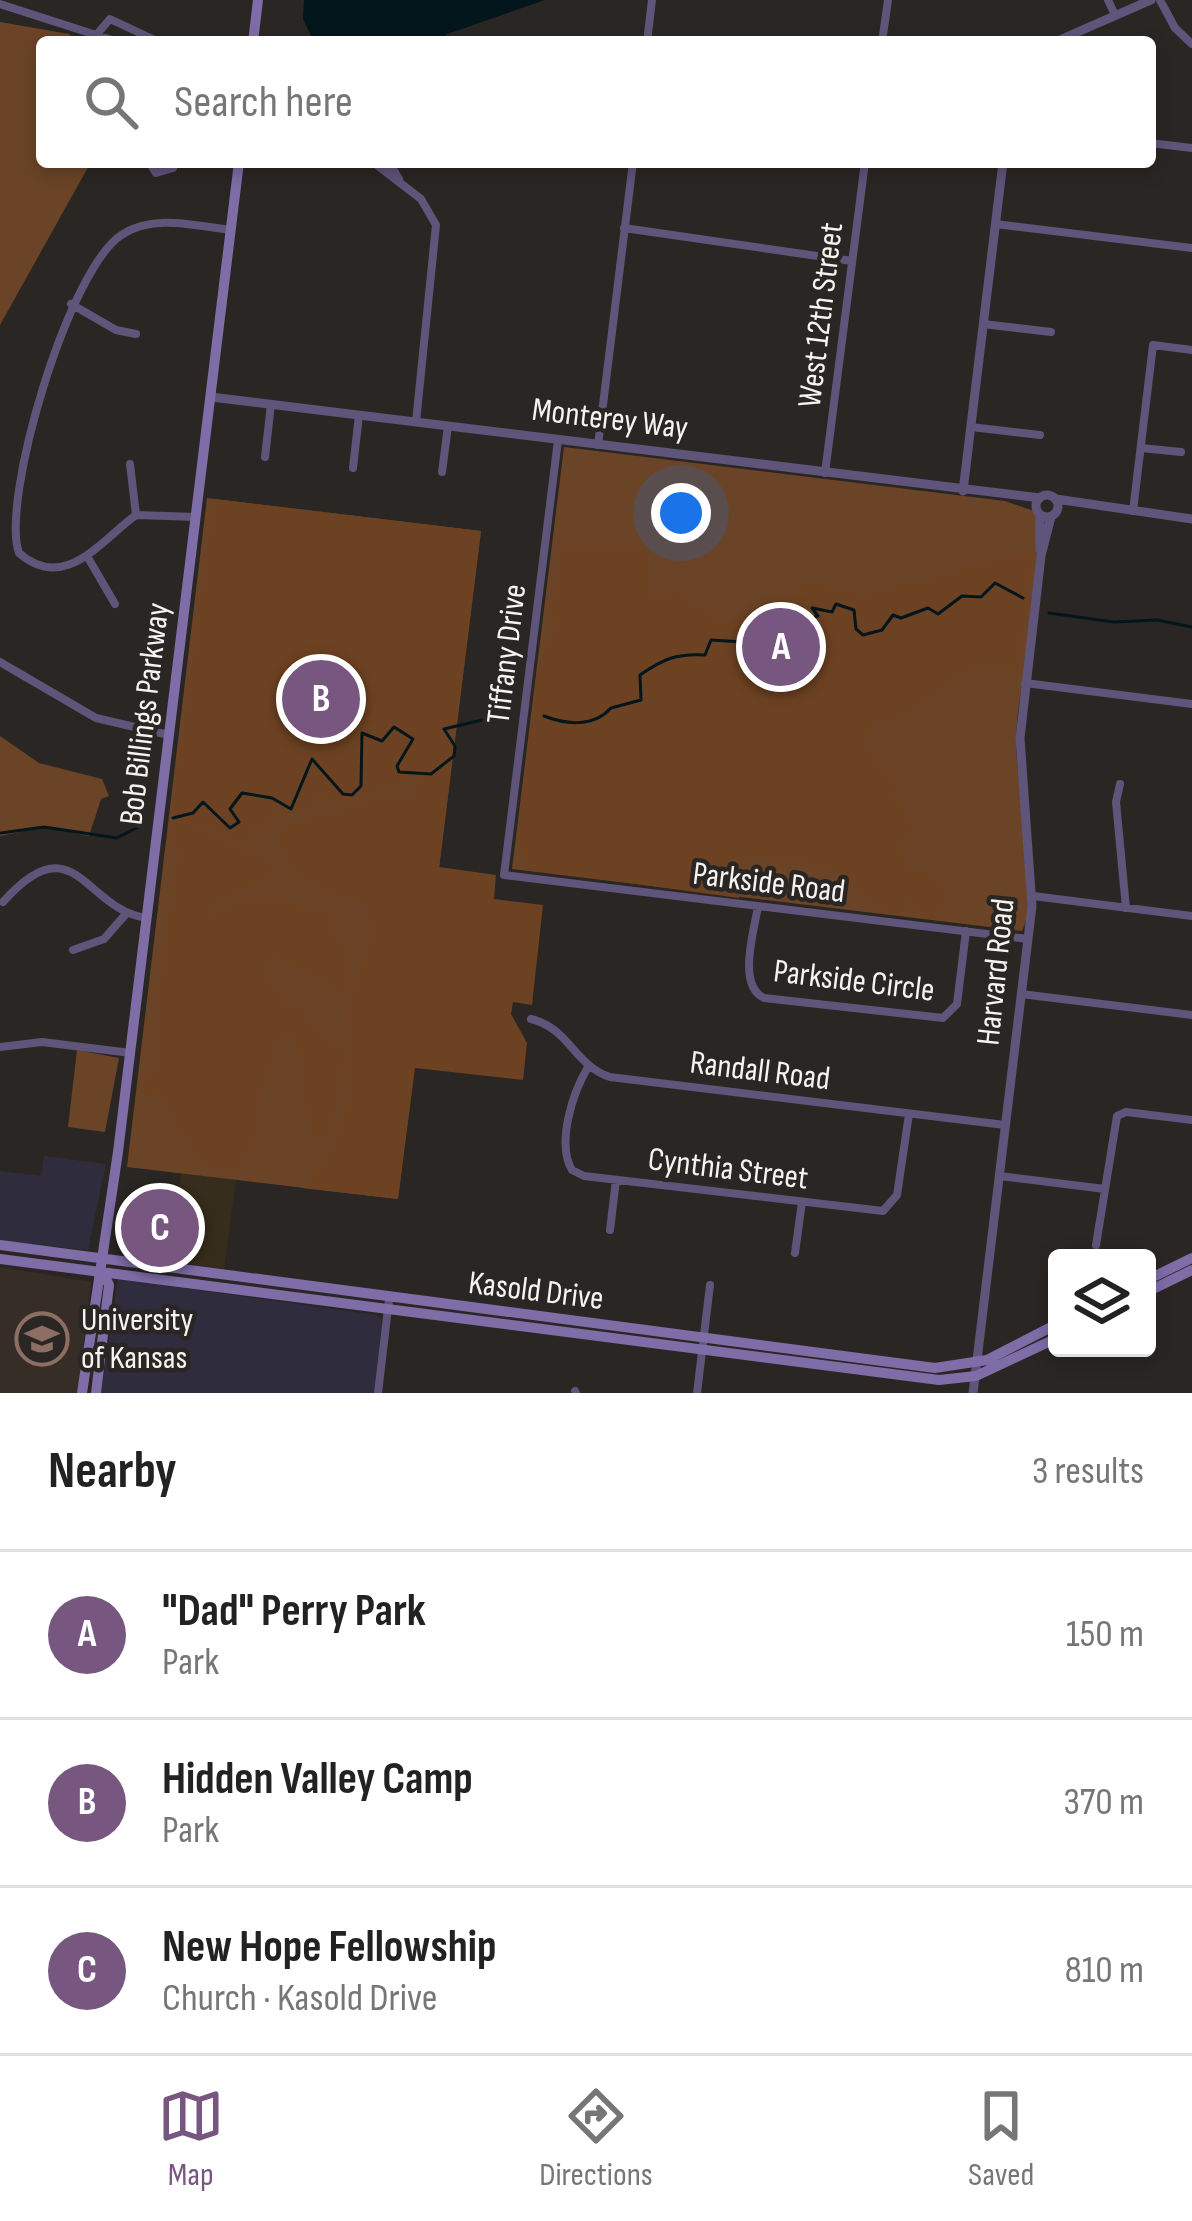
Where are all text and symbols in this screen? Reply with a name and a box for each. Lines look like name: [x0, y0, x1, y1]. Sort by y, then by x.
search box: [36, 36, 1156, 168]
icon: search: [78, 69, 144, 135]
text: Search here: [174, 75, 353, 130]
street label: West 12th Street: [790, 220, 852, 410]
street label: Monterey Way: [530, 390, 690, 448]
your location: [651, 483, 711, 543]
street label: Tiffany Drive: [479, 582, 535, 726]
street label: Bob Billings Parkway: [112, 600, 178, 827]
pin: A: [742, 602, 820, 692]
pin: B: [282, 654, 360, 744]
street label: Parkside Road: [691, 854, 847, 912]
street label: Harvard Road: [968, 897, 1024, 1047]
street label: Parkside Circle: [771, 951, 937, 1011]
street label: Randall Road: [688, 1043, 832, 1099]
street label: Cynthia Street: [646, 1139, 810, 1199]
pin: C: [121, 1183, 199, 1273]
map controls: [1048, 1249, 1156, 1357]
button: layers: [1048, 1249, 1156, 1357]
street label: Kasold Drive: [466, 1263, 606, 1319]
place label: University of Kansas: [81, 1300, 193, 1378]
school or university icon: University of Kansas: [14, 1311, 70, 1367]
text: Nearby: [48, 1441, 177, 1502]
text: 3 results: [1032, 1448, 1144, 1495]
text: "Dad" Perry Park: [162, 1584, 426, 1639]
text: A: [78, 1611, 96, 1658]
text: 150 m: [1066, 1611, 1144, 1658]
text: Park: [162, 1639, 219, 1686]
text: Hidden Valley Camp: [162, 1752, 473, 1807]
text: B: [78, 1779, 96, 1826]
text: 370 m: [1064, 1779, 1144, 1826]
text: Park: [162, 1807, 219, 1854]
text: New Hope Fellowship: [162, 1920, 496, 1975]
text: C: [77, 1947, 97, 1994]
text: 810 m: [1065, 1947, 1144, 1994]
text: Church · Kasold Drive: [162, 1975, 437, 2022]
tab: Map: [158, 2083, 224, 2195]
tab: Directions: [539, 2083, 653, 2195]
tab: Saved: [968, 2083, 1034, 2195]

